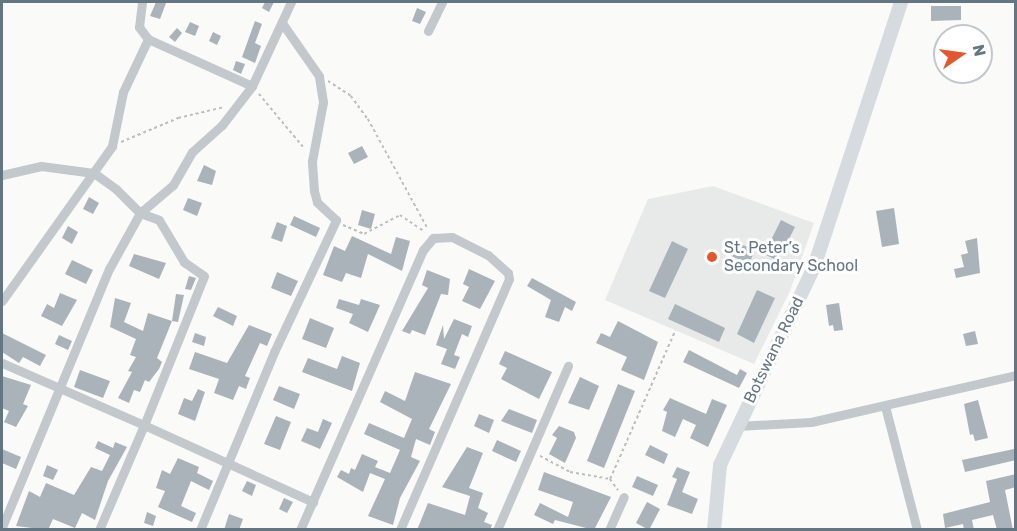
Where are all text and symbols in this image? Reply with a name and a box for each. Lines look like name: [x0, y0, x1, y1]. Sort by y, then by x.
north arrow: [933, 24, 993, 84]
text: N: [969, 43, 990, 58]
place label: St. Peter’s Secondary School: [724, 238, 859, 276]
marker: St. Peter’s Secondary School: [705, 250, 719, 264]
street label: Botswana Road: [740, 294, 808, 406]

